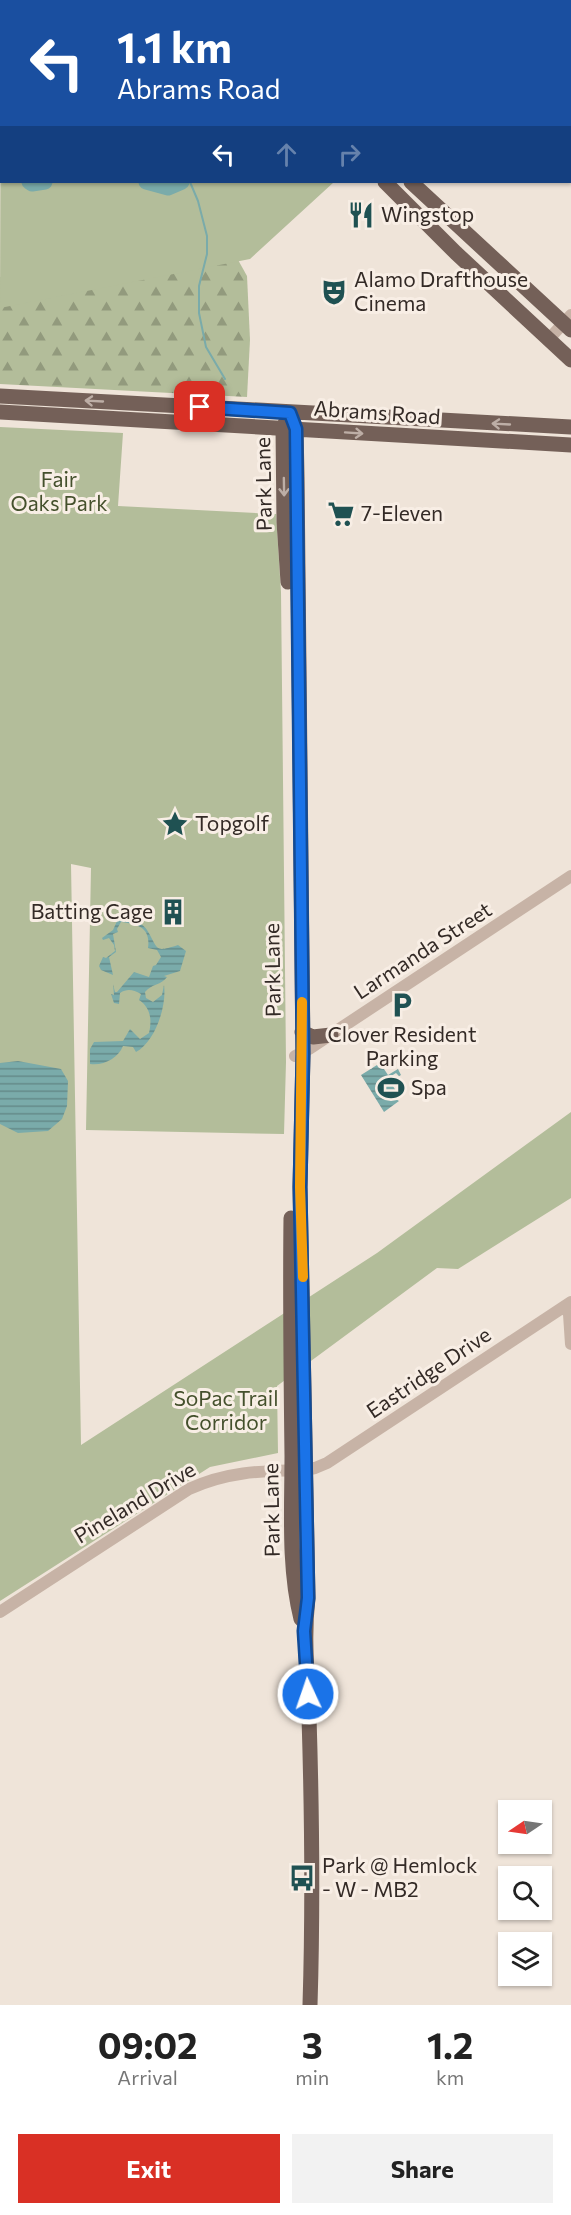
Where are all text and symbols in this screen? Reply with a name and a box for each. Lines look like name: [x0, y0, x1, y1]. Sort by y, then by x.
text: 1.1 km: [117, 20, 232, 72]
icon: left: [18, 24, 96, 102]
text: Abrams Road: [117, 72, 280, 105]
icon: left: [207, 138, 240, 171]
icon: ahead: [270, 138, 303, 171]
icon: right: [333, 138, 366, 171]
restaurant icon: Wingstop: [346, 200, 376, 230]
place label: Wingstop: [381, 201, 474, 226]
place label: Alamo Drafthouse Cinema: [354, 266, 528, 315]
theatre icon: Alamo Drafthouse Cinema: [319, 277, 349, 307]
pin: [174, 381, 225, 432]
icon: arrive: [183, 390, 216, 423]
street label: Abrams Road: [313, 395, 441, 428]
one-way arrow: [85, 396, 105, 407]
one-way arrow: [492, 418, 512, 429]
one-way arrow: [344, 428, 364, 439]
street label: Park Lane: [249, 437, 276, 531]
park label: Fair Oaks Park: [10, 466, 108, 515]
one-way arrow: [278, 476, 289, 496]
supermarket icon: 7-Eleven: [326, 499, 356, 529]
place label: 7-Eleven: [361, 500, 443, 525]
place icon: Topgolf: [160, 809, 190, 839]
place label: Topgolf: [195, 810, 270, 835]
street label: Larmanda Street: [349, 896, 496, 1004]
building icon: Batting Cage: [158, 897, 188, 927]
place label: Batting Cage: [31, 898, 153, 923]
street label: Park Lane: [258, 923, 285, 1017]
parking icon: Clover Resident Parking: [387, 990, 417, 1020]
place label: Clover Resident Parking: [327, 1021, 477, 1070]
sports icon: Spa: [376, 1073, 406, 1103]
place label: Spa: [411, 1074, 447, 1099]
street label: Eastridge Drive: [361, 1321, 495, 1423]
park label: SoPac Trail Corridor: [173, 1385, 279, 1434]
street label: Pineland Drive: [69, 1456, 199, 1548]
street label: Park Lane: [257, 1463, 284, 1557]
position arrow: [276, 1662, 340, 1726]
north arrow: [498, 1800, 552, 1854]
map controls: [498, 1800, 552, 1986]
place label: Park @ Hemlock - W - MB2: [322, 1852, 477, 1901]
bus stop icon: Park @ Hemlock - W - MB2: [287, 1863, 317, 1893]
button: search: [498, 1866, 552, 1920]
button: layers: [498, 1932, 552, 1986]
text: 09:02: [98, 2022, 198, 2066]
text: 3: [302, 2022, 323, 2066]
text: 1.2: [427, 2022, 473, 2066]
text: Arrival: [117, 2065, 178, 2089]
text: min: [295, 2065, 329, 2089]
text: km: [436, 2065, 464, 2089]
button: Exit: [18, 2134, 280, 2203]
button: Share: [292, 2134, 553, 2203]

